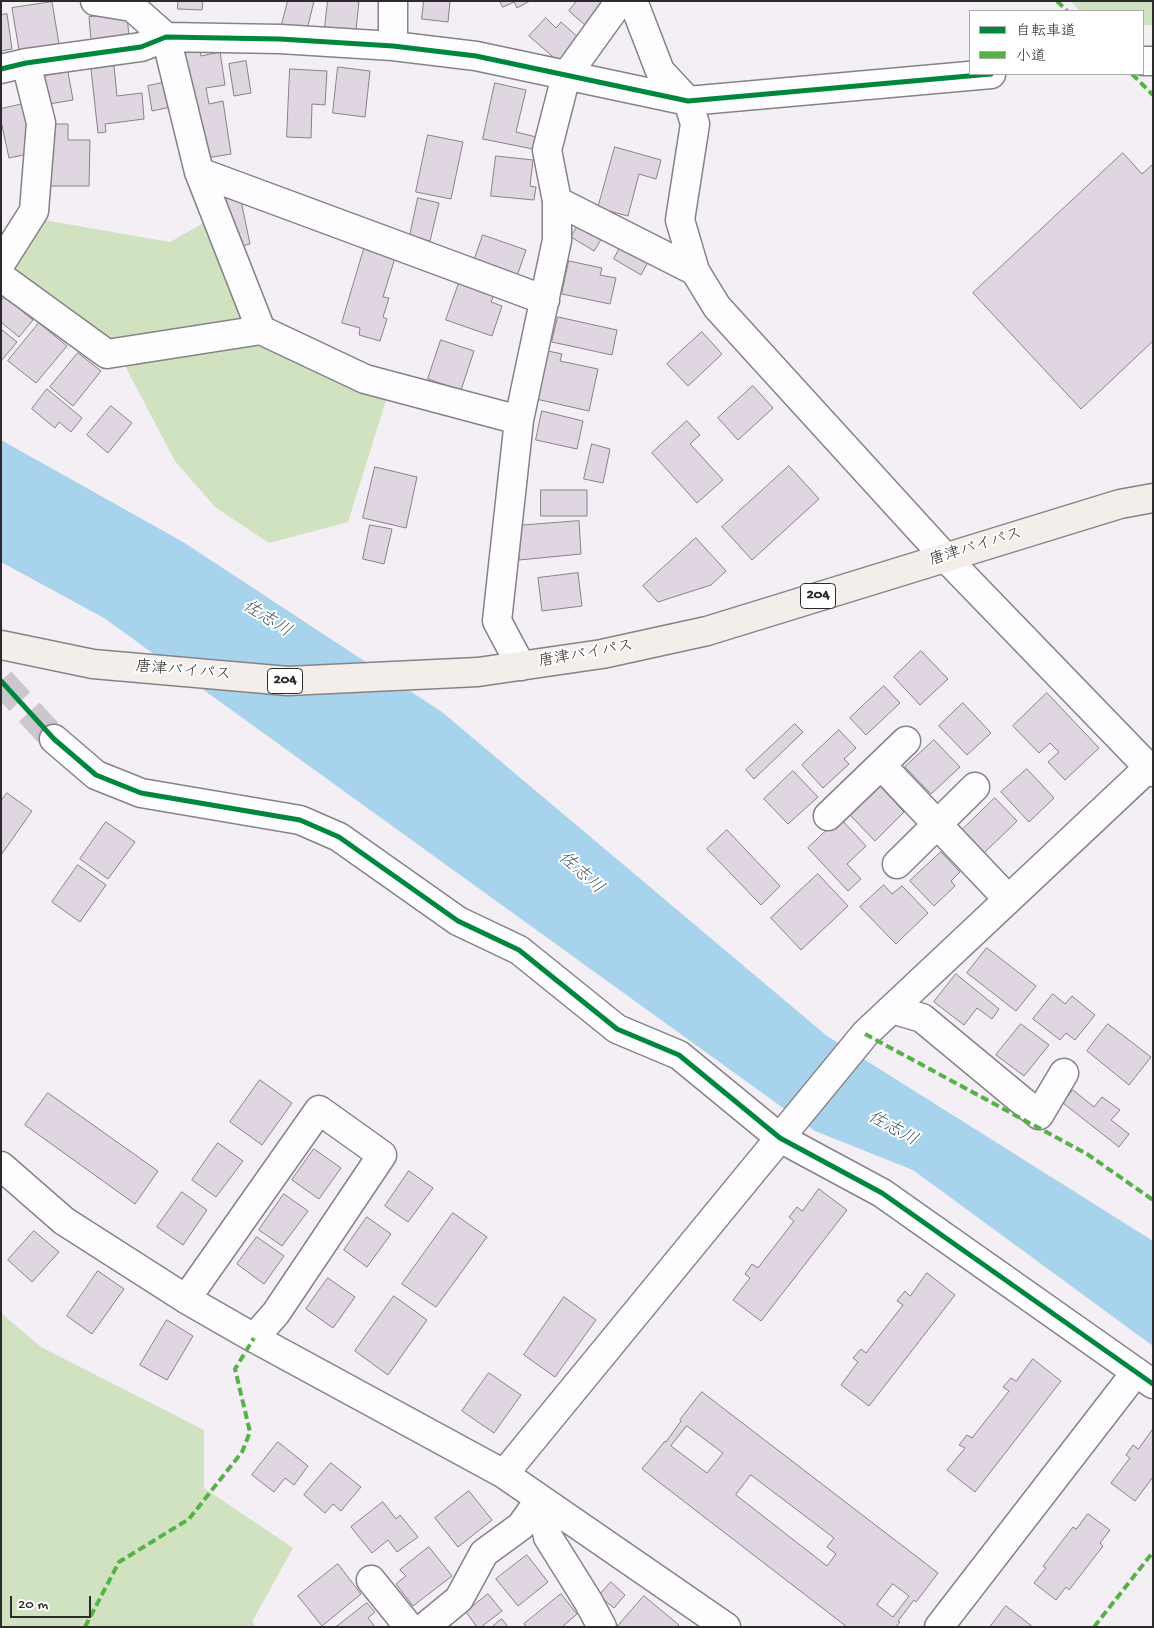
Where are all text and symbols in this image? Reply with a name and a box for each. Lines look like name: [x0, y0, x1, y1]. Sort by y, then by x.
legend: [969, 10, 1144, 75]
text: 自転車道: [1016, 23, 1076, 41]
text: 小道: [1016, 48, 1046, 66]
street label: 唐津バイパス: [927, 525, 1025, 571]
road number: 204: [800, 584, 836, 608]
water label: 佐志川: [237, 597, 295, 643]
street label: 唐津バイパス: [537, 637, 635, 673]
street label: 唐津バイパス: [134, 658, 232, 686]
road number: 204: [268, 668, 302, 694]
water label: 佐志川: [553, 848, 607, 900]
water label: 佐志川: [863, 1107, 921, 1153]
scale bar: [12, 1586, 94, 1618]
text: 20 m: [18, 1596, 48, 1614]

